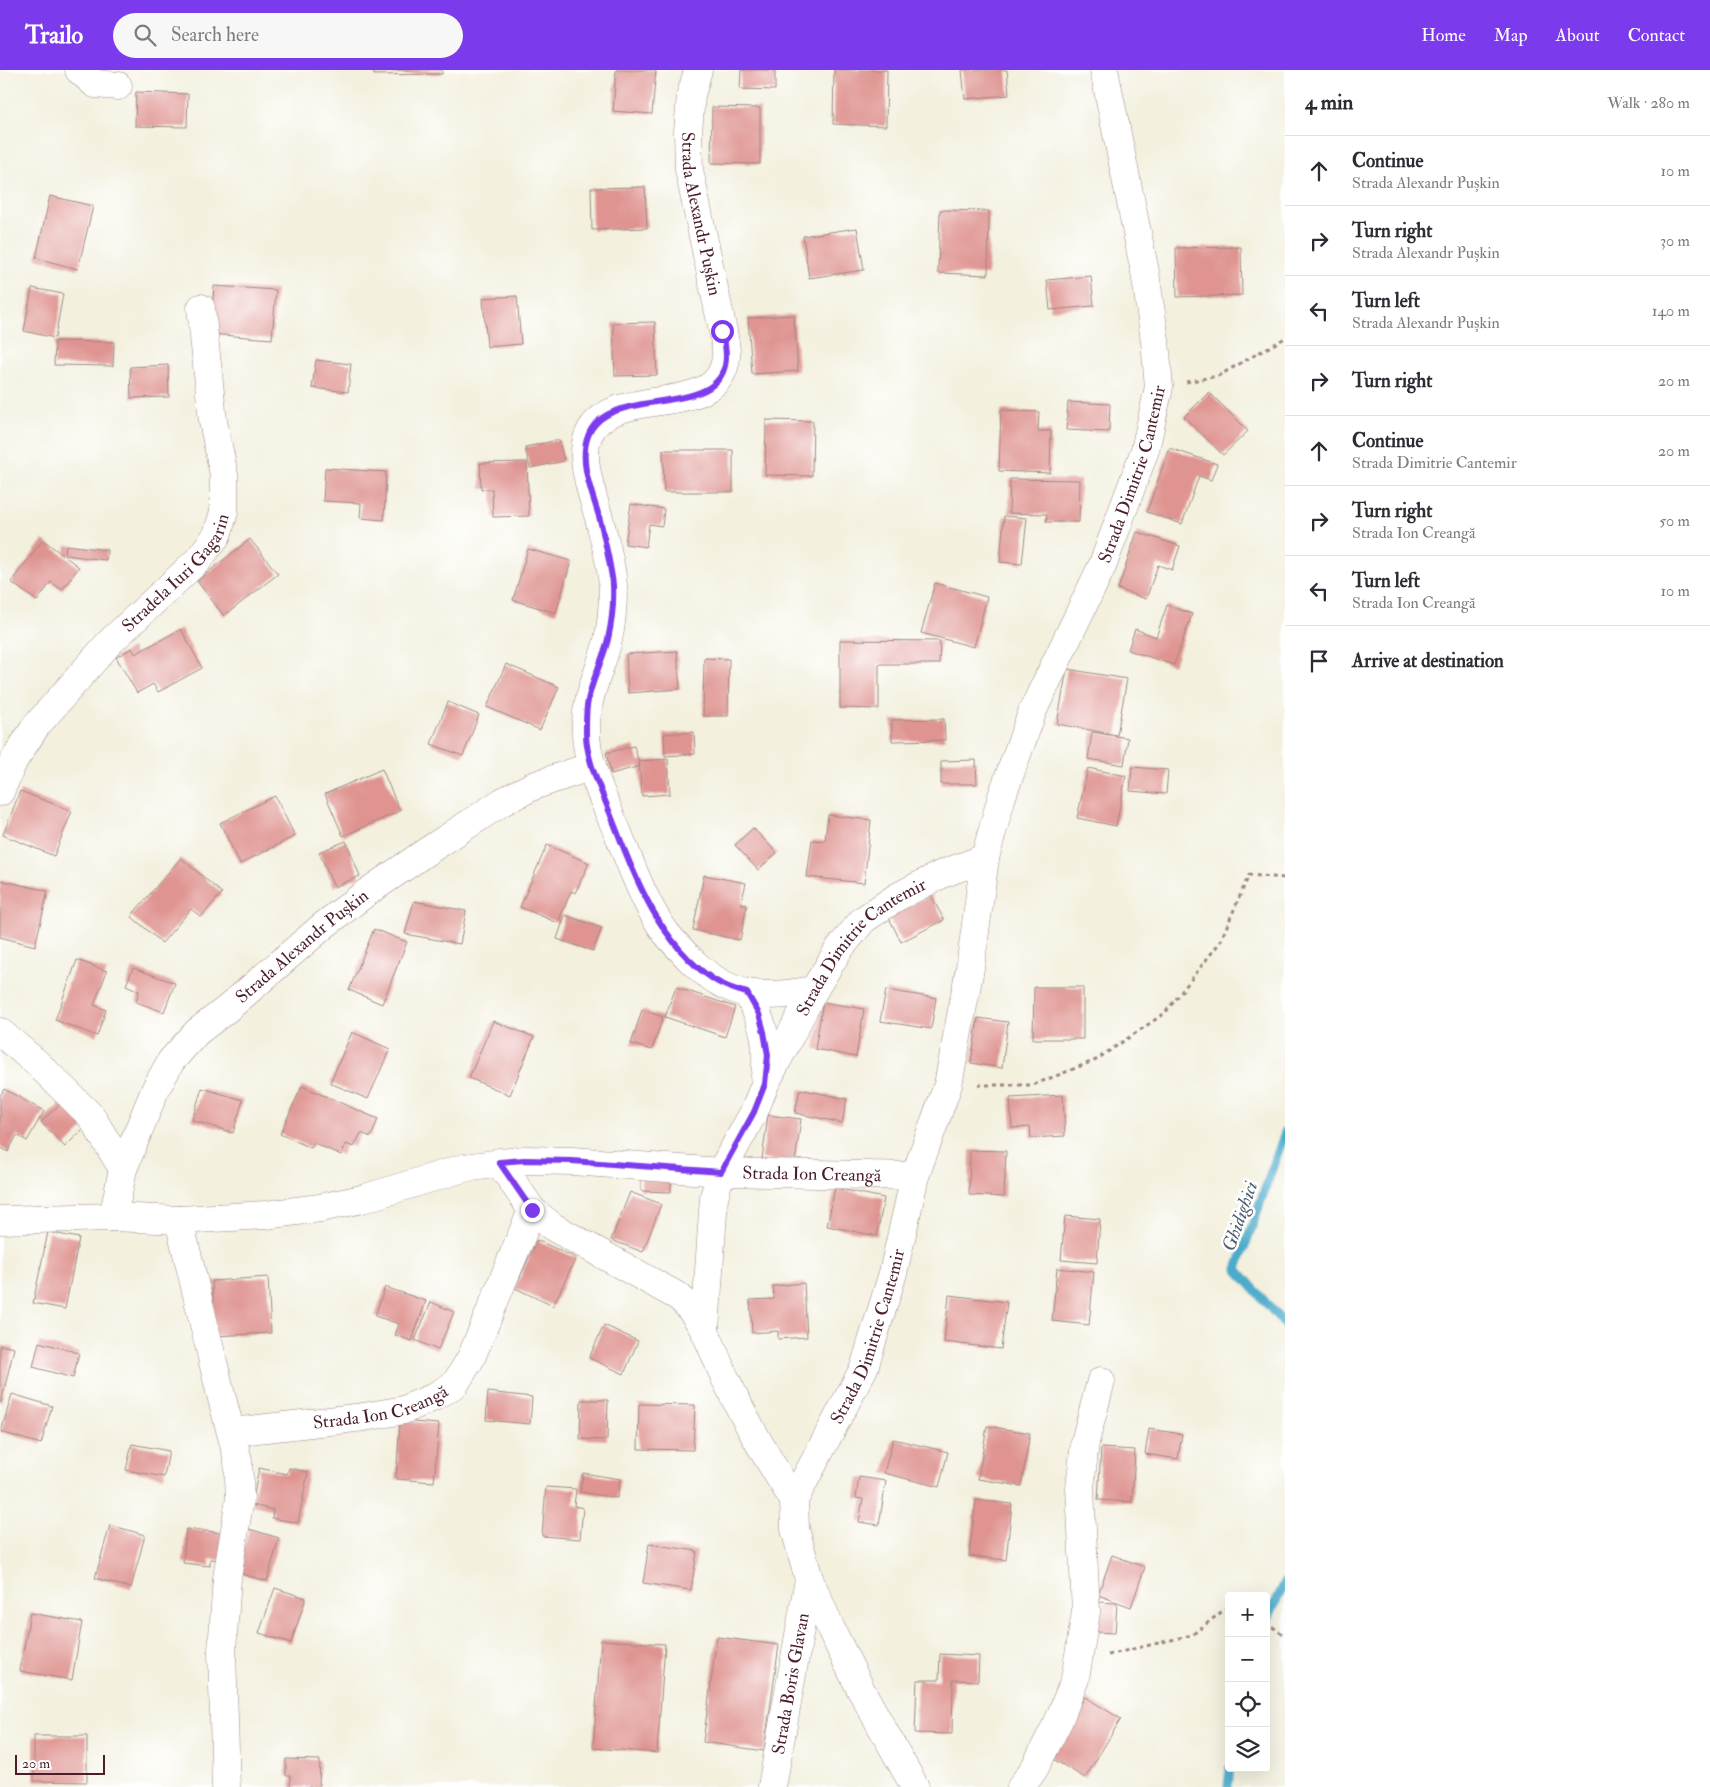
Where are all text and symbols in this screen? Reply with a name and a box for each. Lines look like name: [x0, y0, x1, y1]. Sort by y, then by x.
search box: [113, 13, 463, 58]
text: Trailo: [25, 20, 83, 51]
icon: search: [131, 21, 159, 49]
text: Search here: [171, 23, 259, 47]
text: Home: [1421, 24, 1466, 47]
text: Map: [1494, 24, 1528, 47]
text: About: [1556, 24, 1600, 47]
text: Contact: [1628, 24, 1685, 47]
text: 4 min: [1305, 89, 1353, 116]
text: Walk · 280 m: [1607, 93, 1690, 113]
street label: Strada Alexandr Pușkin: [676, 131, 726, 298]
text: Continue: [1352, 149, 1423, 173]
icon: ahead: [1305, 157, 1333, 185]
text: 10 m: [1660, 161, 1690, 181]
text: Strada Alexandr Pușkin: [1352, 173, 1500, 193]
text: Turn right: [1352, 219, 1432, 243]
icon: right: [1305, 227, 1333, 255]
text: 30 m: [1660, 231, 1690, 251]
text: Strada Alexandr Pușkin: [1352, 243, 1500, 263]
text: Turn left: [1352, 289, 1420, 313]
icon: left: [1305, 297, 1333, 325]
text: 140 m: [1652, 301, 1690, 321]
text: Strada Alexandr Pușkin: [1352, 313, 1500, 333]
route start: [711, 320, 734, 343]
icon: right: [1305, 367, 1333, 395]
text: Turn right: [1352, 369, 1432, 393]
text: 20 m: [1658, 371, 1690, 391]
street label: Strada Dimitrie Cantemir: [1093, 383, 1171, 566]
text: Continue: [1352, 429, 1423, 453]
icon: ahead: [1305, 437, 1333, 465]
text: 20 m: [1658, 441, 1690, 461]
text: Strada Dimitrie Cantemir: [1352, 453, 1517, 473]
text: Turn right: [1352, 499, 1432, 523]
icon: right: [1305, 507, 1333, 535]
street label: Stradela Iuri Gagarin: [117, 511, 235, 637]
text: 50 m: [1659, 511, 1690, 531]
text: Strada Ion Creangă: [1352, 523, 1475, 543]
text: Turn left: [1352, 569, 1420, 593]
icon: left: [1305, 577, 1333, 605]
text: 10 m: [1660, 581, 1690, 601]
text: Strada Ion Creangă: [1352, 593, 1475, 613]
icon: arrive: [1305, 647, 1333, 675]
text: Arrive at destination: [1352, 649, 1504, 673]
street label: Strada Dimitrie Cantemir: [792, 873, 930, 1020]
street label: Strada Alexandr Pușkin: [231, 884, 373, 1008]
street label: Strada Ion Creangă: [742, 1161, 882, 1187]
water label: Ghidighici: [1217, 1178, 1263, 1254]
route end: [521, 1199, 544, 1222]
street label: Strada Dimitrie Cantemir: [825, 1247, 910, 1428]
street label: Strada Ion Creangă: [312, 1380, 453, 1435]
map controls: [1225, 1592, 1270, 1772]
button: +: [1225, 1592, 1270, 1637]
street label: Strada Boris Glavan: [767, 1611, 815, 1756]
button: −: [1225, 1637, 1270, 1682]
button: locate: [1225, 1682, 1270, 1727]
button: layers: [1225, 1727, 1270, 1772]
scale bar: [15, 1752, 105, 1775]
text: 20 m: [22, 1755, 50, 1772]

